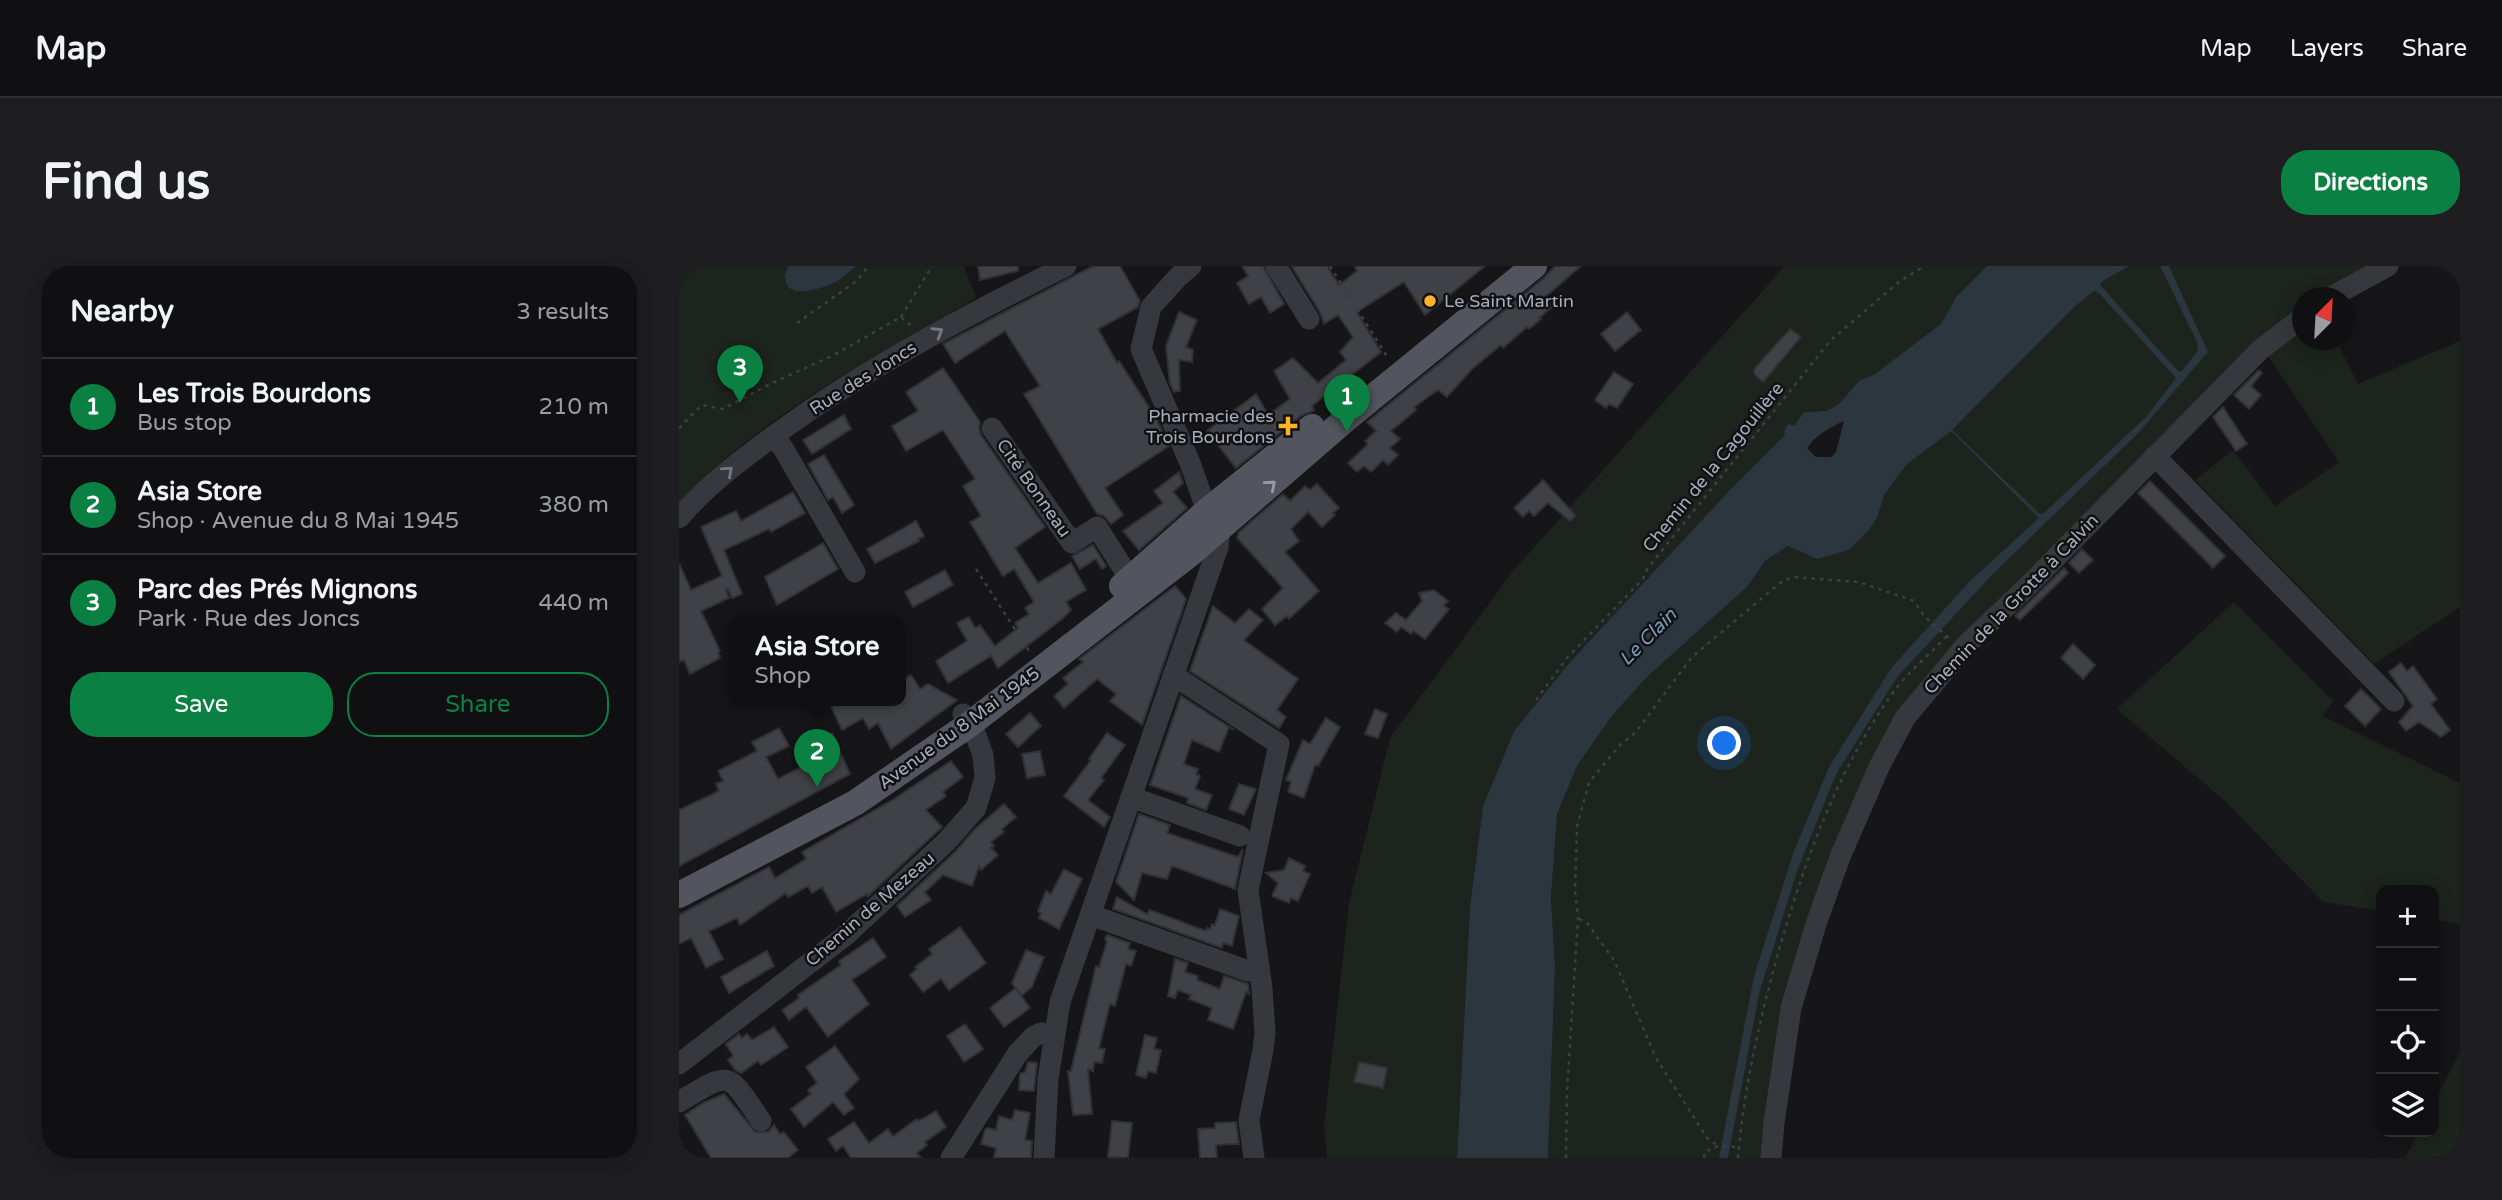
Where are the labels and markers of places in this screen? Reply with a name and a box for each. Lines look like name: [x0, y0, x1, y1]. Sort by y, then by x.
place label: Le Saint Martin: [1444, 290, 1574, 312]
marker: Le Saint Martin: [1422, 293, 1438, 309]
pin: 3: [717, 345, 763, 403]
pin: 1: [1324, 374, 1370, 432]
place label: Pharmacie des Trois Bourdons: [1146, 405, 1274, 448]
marker: Pharmacie des Trois Bourdons: [1280, 418, 1296, 434]
pin: 2: [794, 729, 840, 787]

